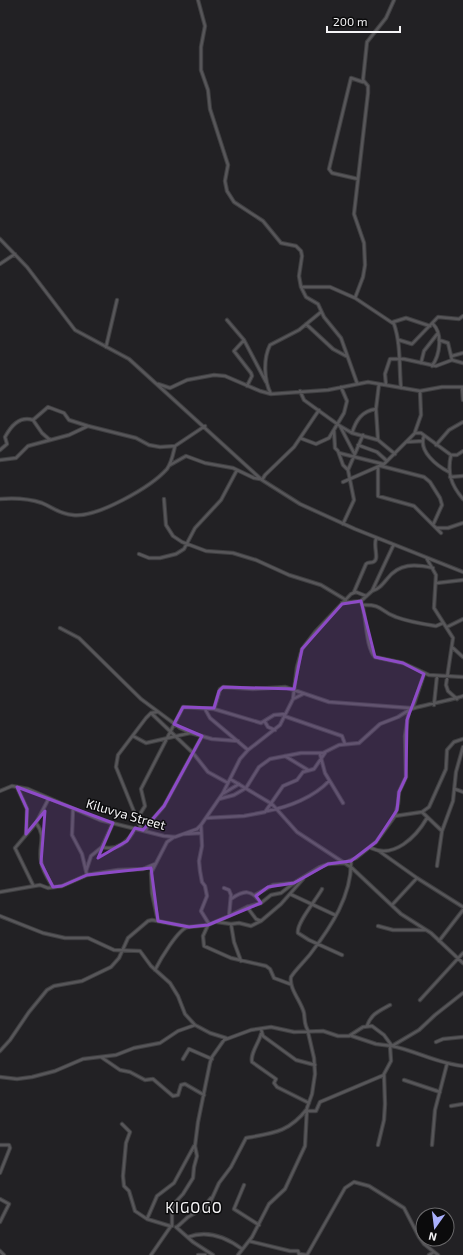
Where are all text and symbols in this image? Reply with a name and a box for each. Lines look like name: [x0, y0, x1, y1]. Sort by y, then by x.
scale bar: [327, 8, 400, 34]
text: 200 m: [333, 14, 367, 28]
street label: Kiluvya Street: [84, 795, 168, 833]
district label: KIGOGO: [165, 1198, 223, 1216]
north arrow: [415, 1207, 455, 1247]
text: N: [427, 1230, 438, 1244]

